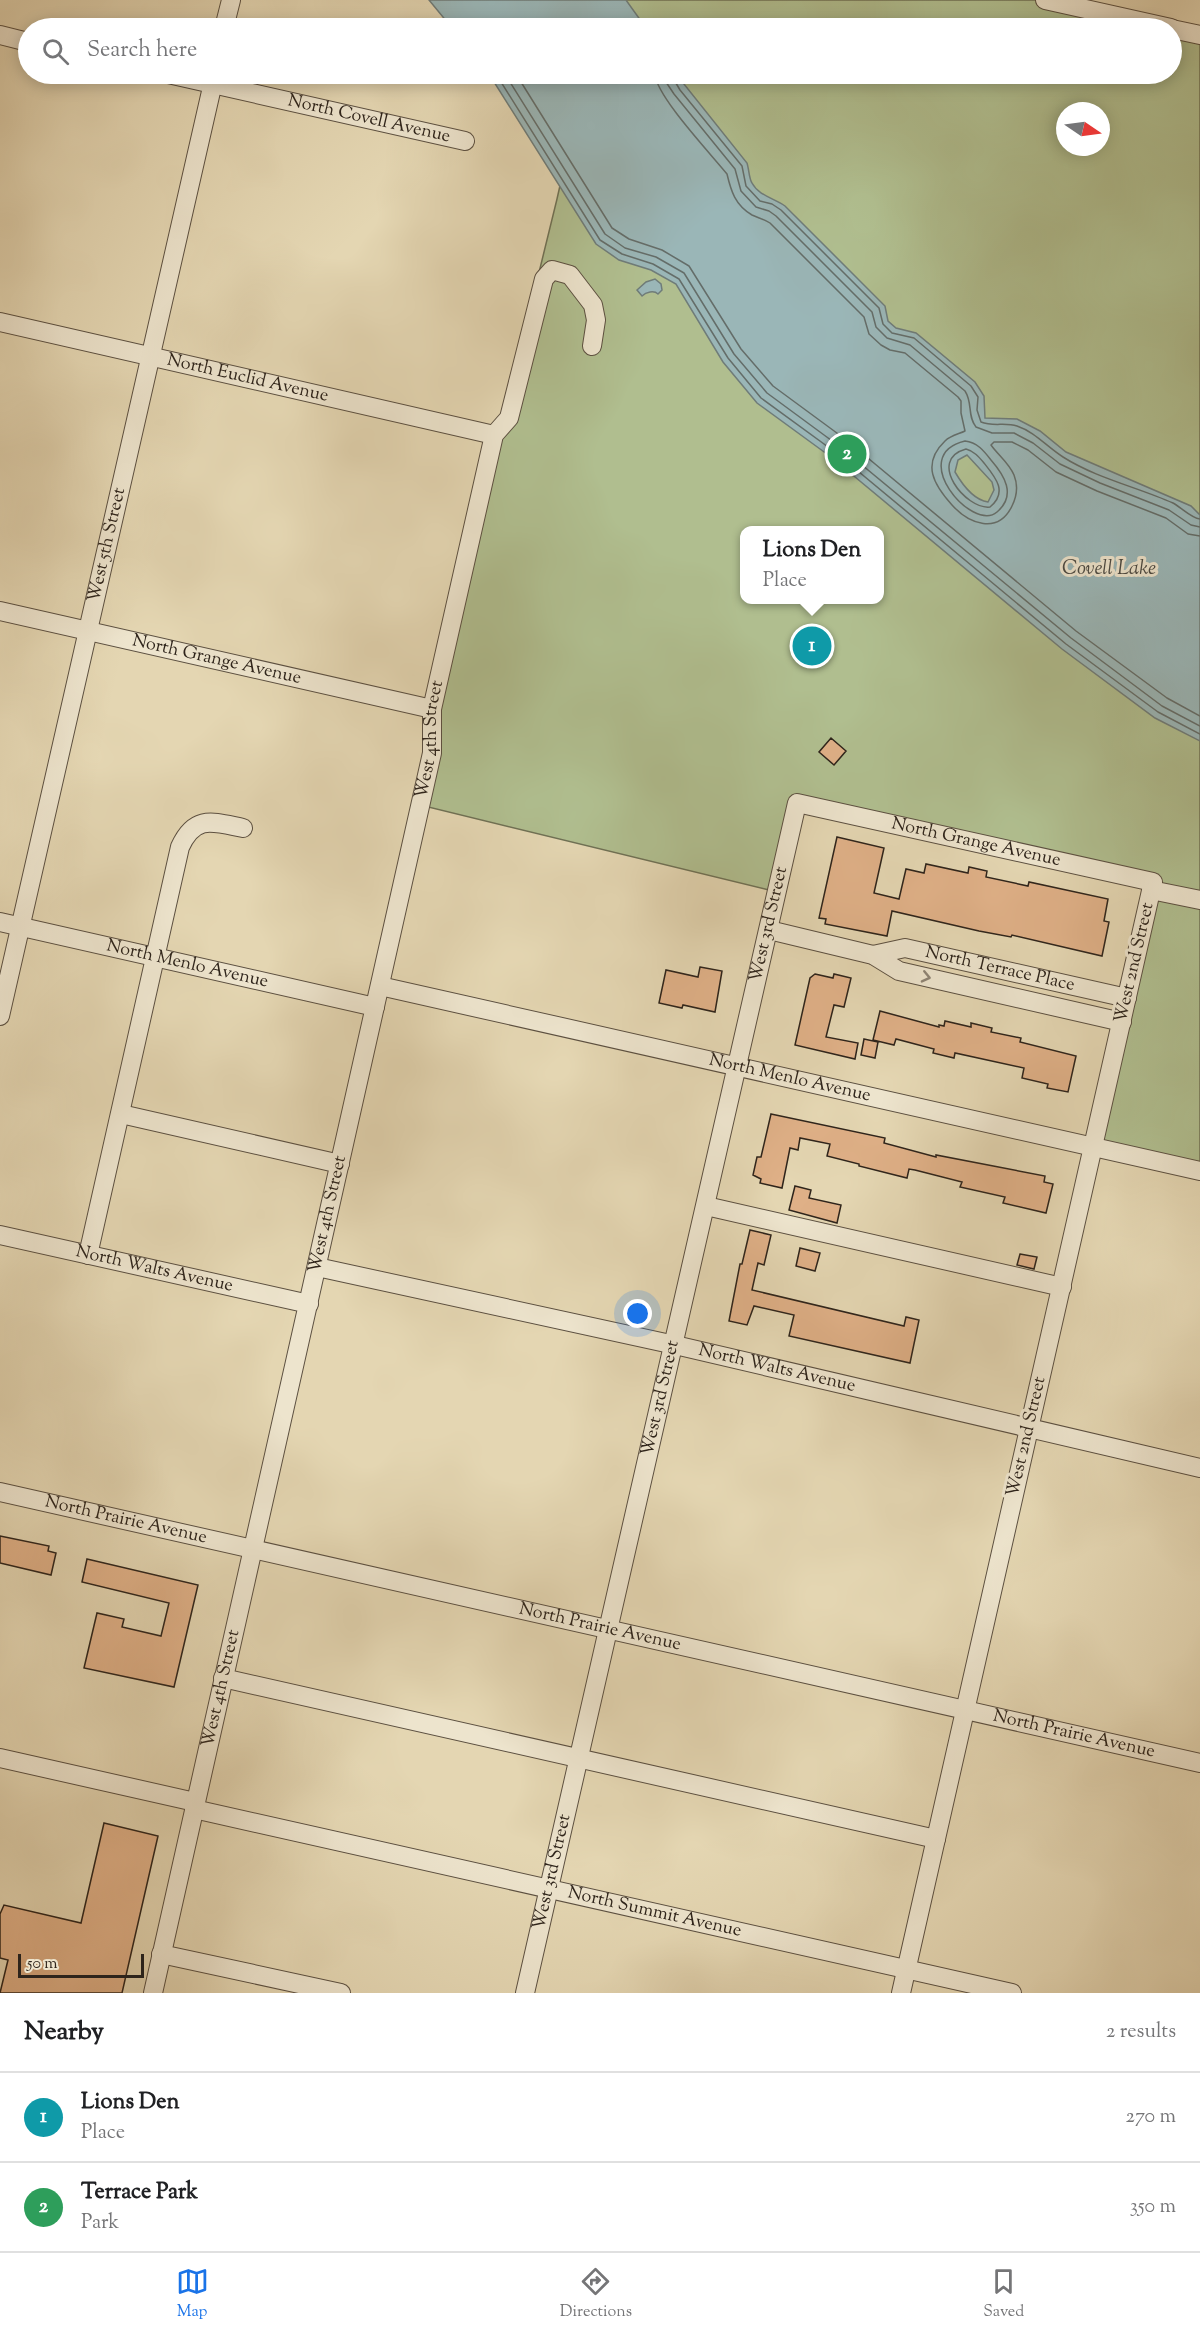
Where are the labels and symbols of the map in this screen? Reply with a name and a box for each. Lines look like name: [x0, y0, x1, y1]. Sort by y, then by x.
street label: North Covell Avenue: [285, 88, 453, 150]
north arrow: [1056, 102, 1110, 156]
street label: North Euclid Avenue: [164, 348, 331, 410]
pin: 2: [828, 432, 866, 476]
street label: West 5th Street: [82, 485, 133, 605]
water label: Covell Lake: [1062, 555, 1156, 584]
pin: 1: [792, 624, 832, 668]
street label: North Grange Avenue: [129, 628, 304, 692]
street label: West 4th Street: [409, 678, 451, 802]
street label: North Grange Avenue: [889, 811, 1063, 874]
street label: West 3rd Street: [743, 864, 795, 985]
street label: West 2nd Street: [1108, 900, 1162, 1026]
street label: North Menlo Avenue: [104, 933, 271, 995]
street label: North Terrace Place: [923, 940, 1077, 999]
one-way arrow: [921, 970, 931, 983]
street label: North Menlo Avenue: [706, 1048, 873, 1109]
street label: West 4th Street: [302, 1153, 354, 1276]
street label: North Walts Avenue: [73, 1239, 235, 1300]
your location: [623, 1299, 652, 1328]
street label: West 3rd Street: [635, 1338, 687, 1459]
street label: North Walts Avenue: [696, 1338, 858, 1400]
street label: West 2nd Street: [1000, 1374, 1054, 1500]
street label: North Prairie Avenue: [42, 1490, 209, 1551]
street label: North Prairie Avenue: [516, 1597, 683, 1658]
street label: West 4th Street: [196, 1627, 247, 1750]
street label: North Prairie Avenue: [990, 1704, 1158, 1765]
street label: West 3rd Street: [527, 1812, 578, 1933]
street label: North Summit Avenue: [565, 1880, 744, 1945]
scale bar: [18, 1951, 144, 1978]

